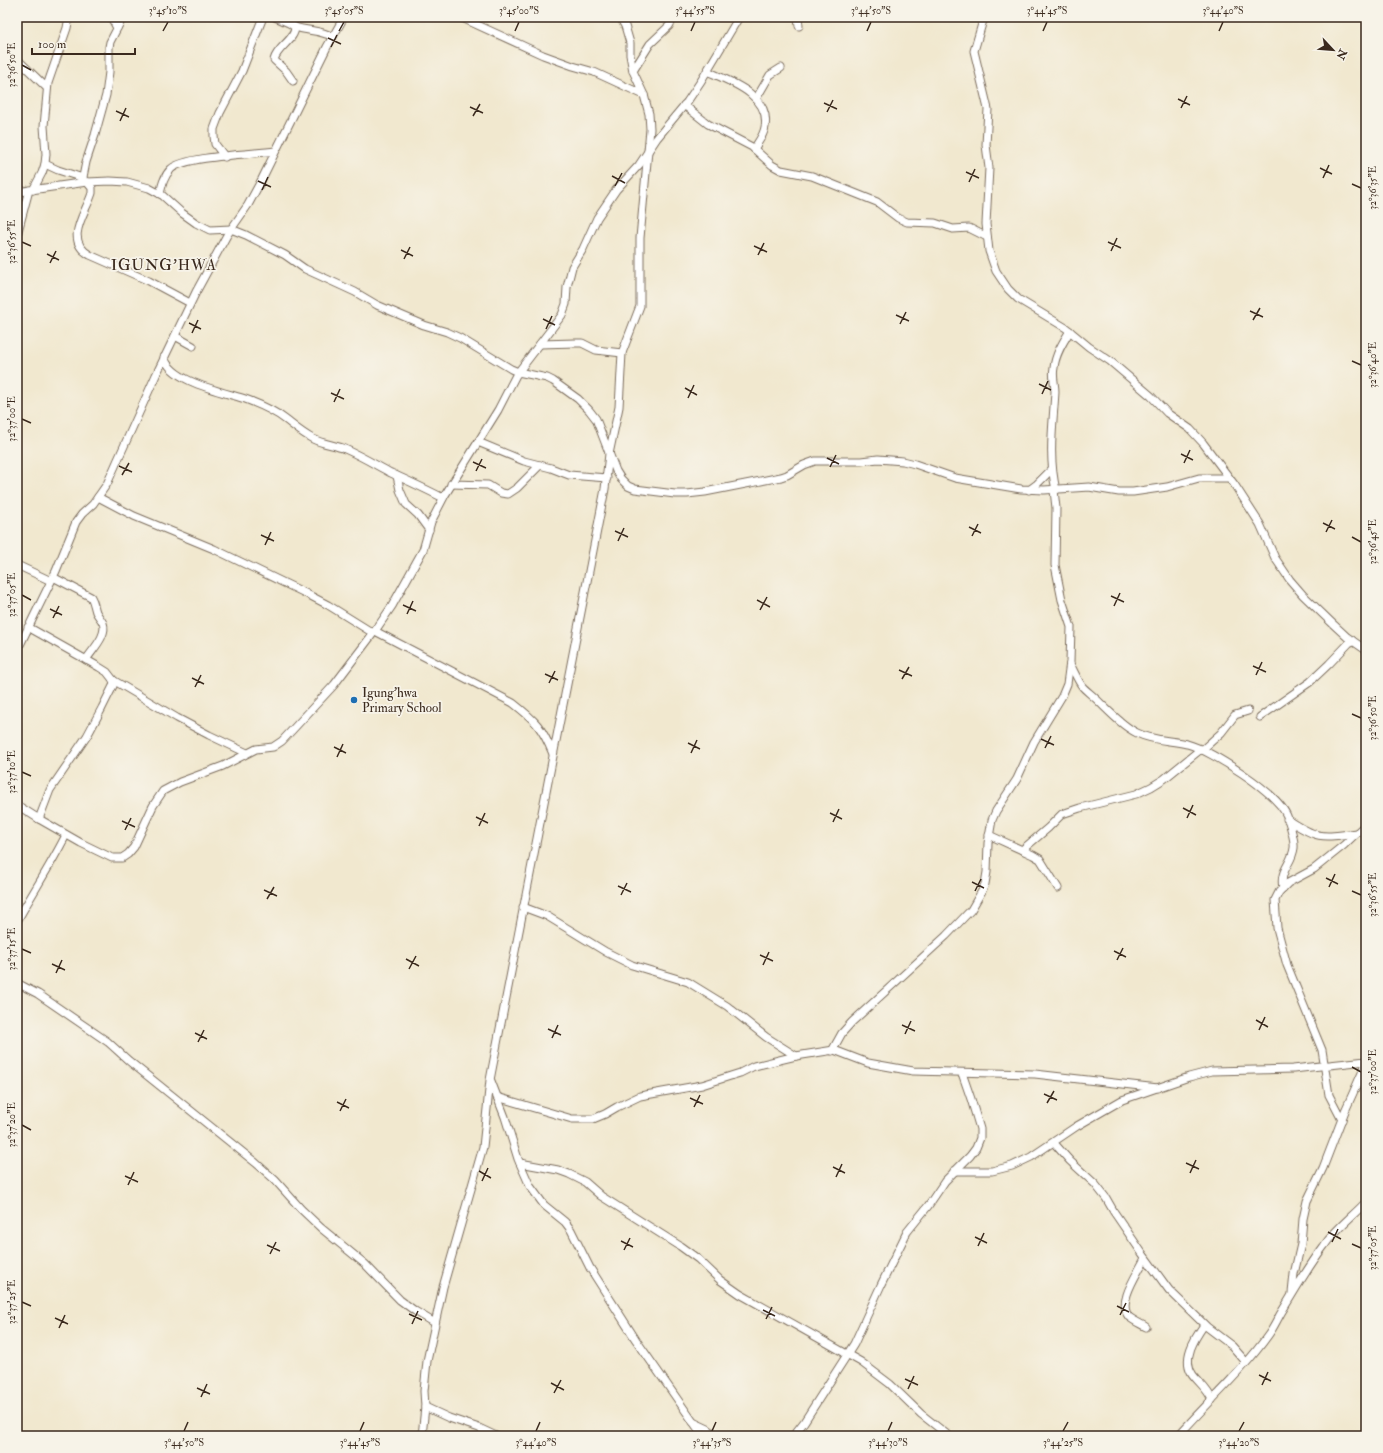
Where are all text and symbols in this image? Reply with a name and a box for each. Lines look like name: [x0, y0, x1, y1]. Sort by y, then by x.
text: 3°45'10"S: [149, 5, 187, 17]
text: 3°45'05"S: [324, 5, 364, 17]
text: 3°45'00"S: [499, 5, 539, 17]
text: 3°44'55"S: [675, 5, 715, 17]
text: 3°44'50"S: [851, 5, 891, 17]
text: 3°44'45"S: [1027, 5, 1067, 17]
text: 3°44'40"S: [1202, 5, 1244, 17]
scale bar: [32, 30, 135, 56]
north arrow: [1313, 30, 1353, 70]
text: 100 m: [38, 37, 67, 52]
text: 32°36'50"E: [6, 43, 18, 87]
text: N: [1333, 46, 1350, 62]
text: 32°36'35"E: [1367, 166, 1379, 210]
text: 32°36'55"E: [6, 220, 18, 264]
district label: IGUNG'HWA: [111, 256, 217, 275]
text: 32°36'40"E: [1367, 342, 1379, 388]
text: 32°37'00"E: [6, 396, 18, 442]
text: 32°36'45"E: [1367, 519, 1379, 565]
text: 32°37'05"E: [6, 573, 18, 617]
place label: Igung'hwa Primary School: [362, 685, 442, 717]
marker: Igung'hwa Primary School: [349, 695, 359, 705]
text: 32°36'50"E: [1367, 696, 1379, 740]
text: 32°37'10"E: [6, 750, 18, 794]
text: 32°36'55"E: [1367, 873, 1379, 917]
text: 32°37'15"E: [6, 928, 18, 970]
text: 32°37'00"E: [1367, 1049, 1379, 1095]
text: 32°37'20"E: [6, 1102, 18, 1148]
text: 32°37'05"E: [1367, 1226, 1379, 1270]
text: 32°37'25"E: [6, 1280, 18, 1324]
text: 3°44'50"S: [164, 1437, 204, 1449]
text: 3°44'45"S: [340, 1437, 380, 1449]
text: 3°44'40"S: [515, 1437, 557, 1449]
text: 3°44'35"S: [693, 1437, 731, 1449]
text: 3°44'30"S: [868, 1437, 908, 1449]
text: 3°44'25"S: [1043, 1437, 1083, 1449]
text: 3°44'20"S: [1219, 1437, 1259, 1449]

